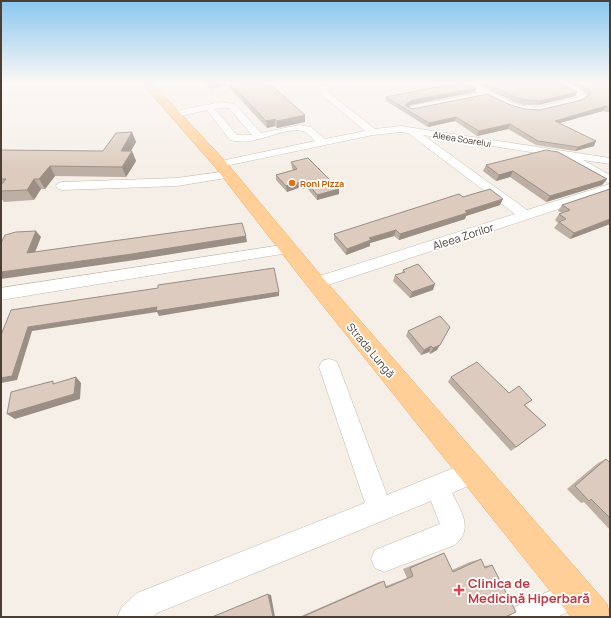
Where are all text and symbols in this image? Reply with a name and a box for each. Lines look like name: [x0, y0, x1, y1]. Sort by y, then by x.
street label: Aleea Soarelui: [432, 128, 492, 150]
place label: Roni Pizza: [300, 177, 344, 190]
marker: Roni Pizza: [287, 178, 297, 188]
street label: Aleea Zorilor: [431, 219, 496, 253]
street label: Strada Lungă: [344, 319, 398, 381]
place label: Clinica de Medicină Hiperbară: [468, 574, 590, 607]
marker: Clinica de Medicină Hiperbară: [453, 584, 465, 596]

